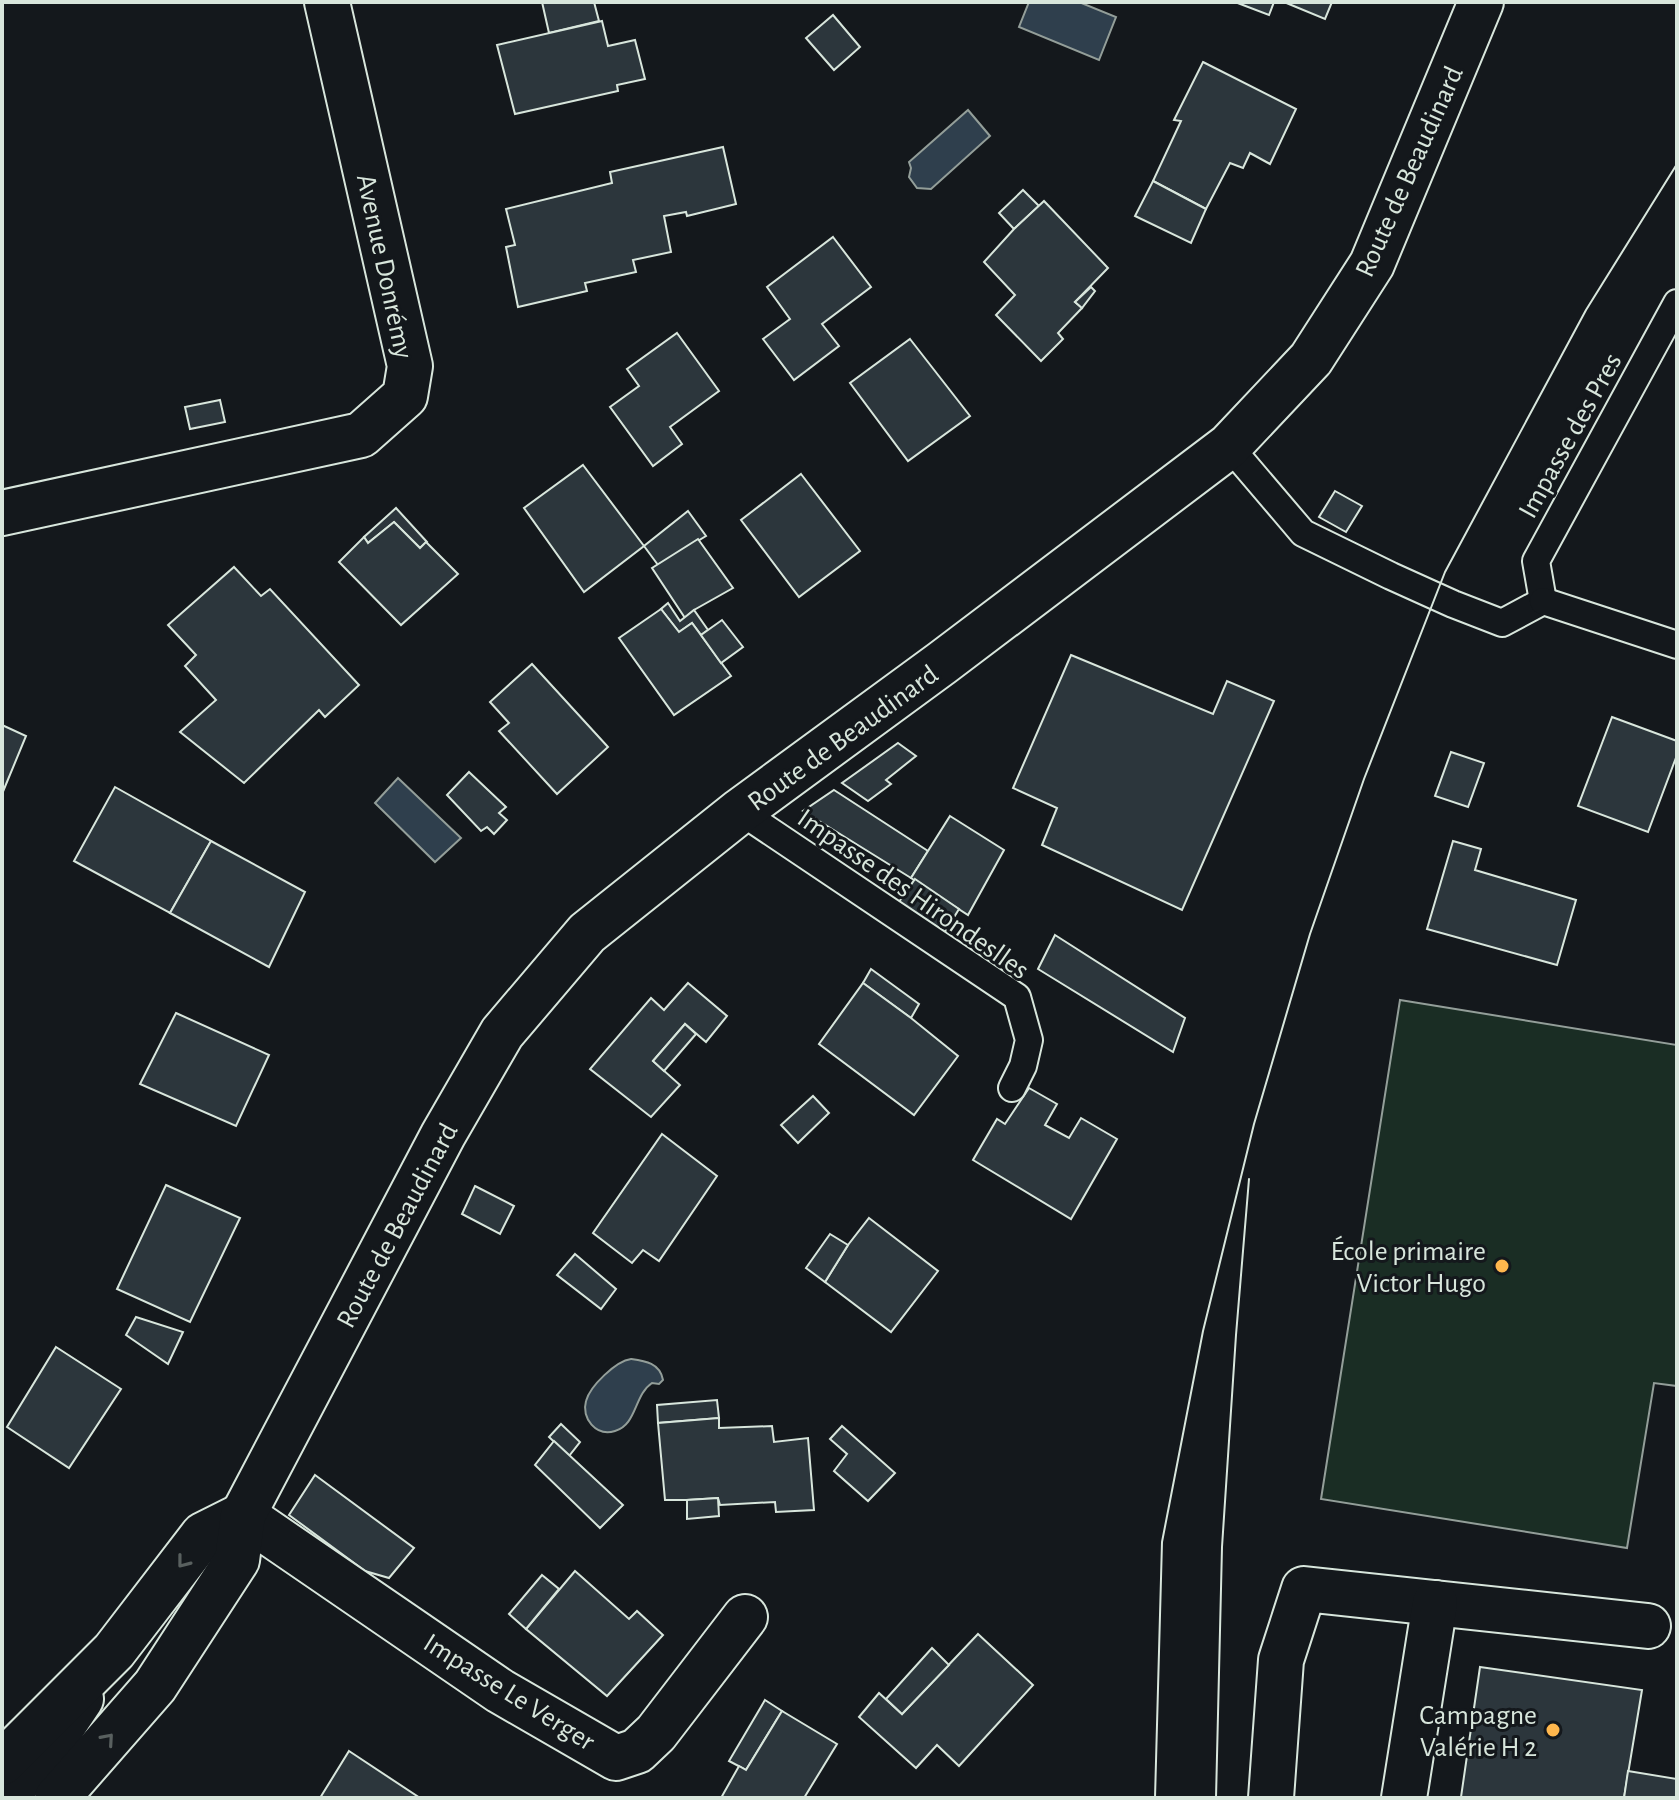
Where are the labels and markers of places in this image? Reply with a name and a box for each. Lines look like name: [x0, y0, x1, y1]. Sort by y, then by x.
place label: École primaire Victor Hugo: [1330, 1235, 1486, 1298]
marker: École primaire Victor Hugo: [1493, 1257, 1511, 1275]
place label: Campagne Valérie H 2: [1419, 1702, 1537, 1762]
marker: Campagne Valérie H 2: [1544, 1721, 1562, 1739]

